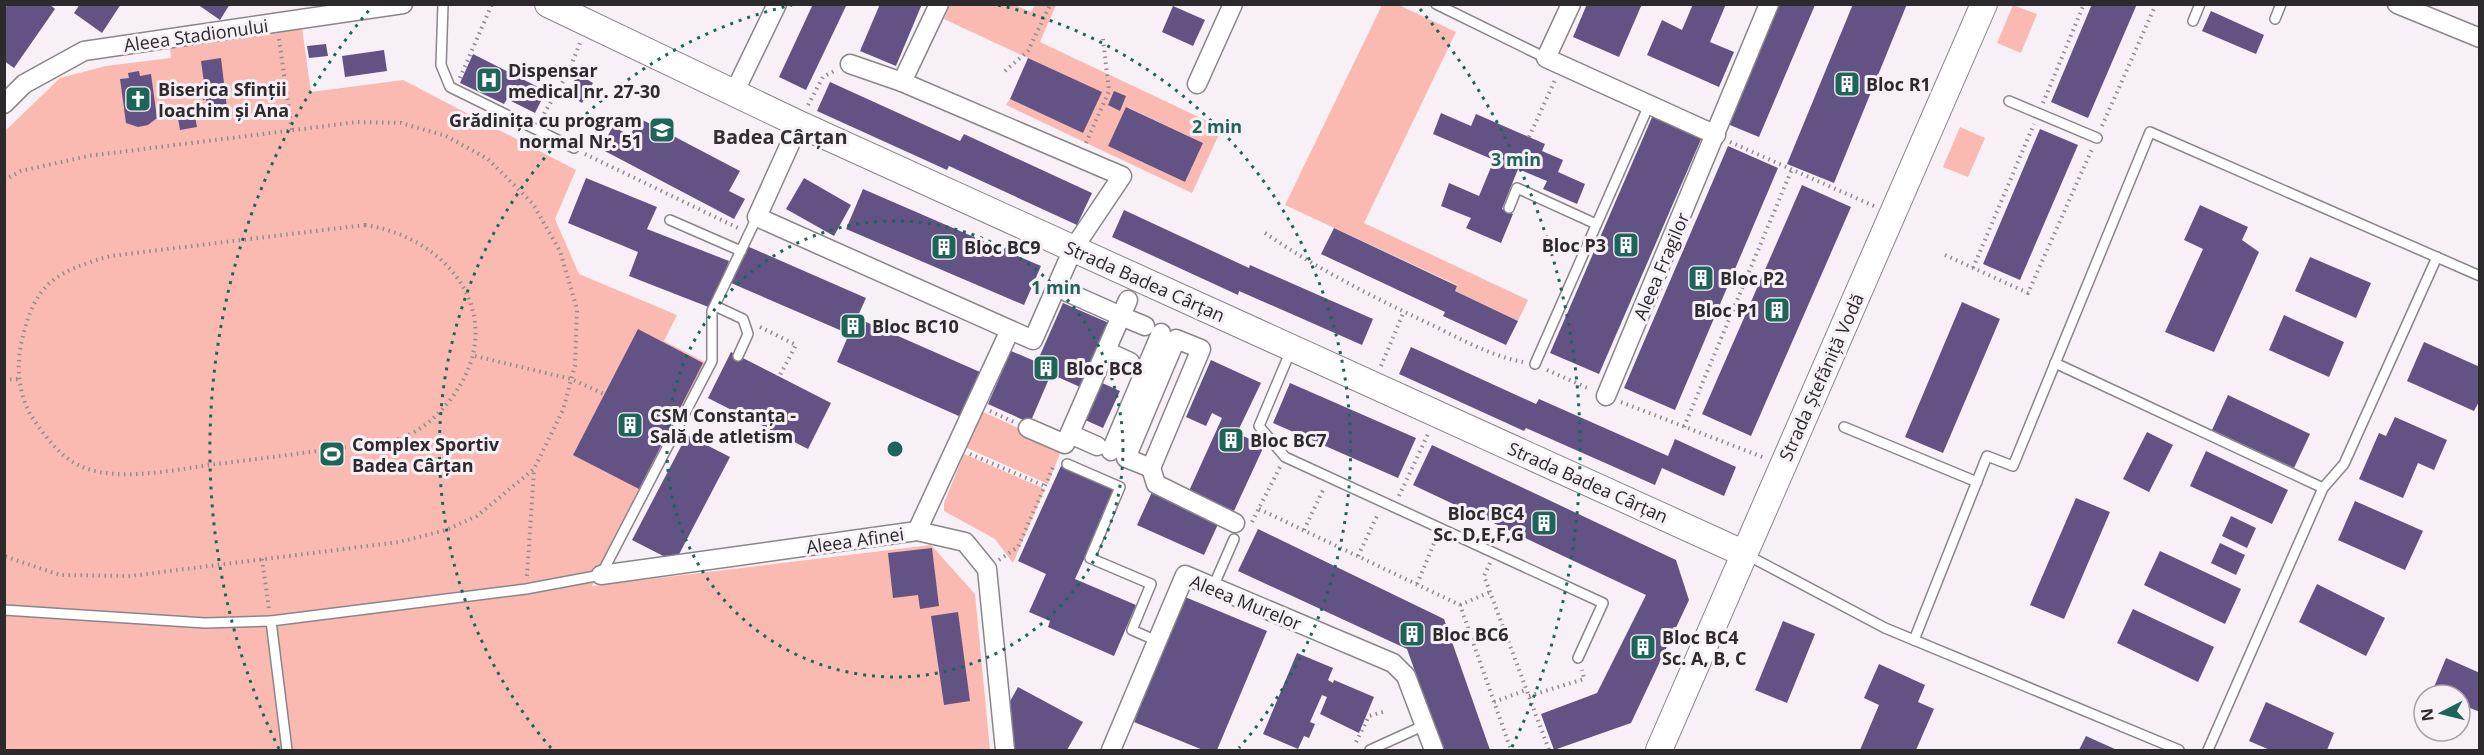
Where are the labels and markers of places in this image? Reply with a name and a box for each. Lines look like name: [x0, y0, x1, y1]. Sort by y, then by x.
place label: Dispensar medical nr. 27-30: [508, 58, 660, 103]
hospital icon: Dispensar medical nr. 27-30: [474, 65, 504, 95]
building icon: Bloc R1: [1832, 69, 1862, 99]
place label: Bloc R1: [1866, 72, 1931, 96]
place label: Biserica Sfinții Ioachim și Ana: [158, 77, 289, 122]
church icon: Biserica Sfinții Ioachim și Ana: [123, 84, 153, 114]
place label: Grădinița cu program normal Nr. 51: [449, 108, 642, 153]
school or university icon: Grădinița cu program normal Nr. 51: [647, 115, 677, 145]
building icon: Bloc P3: [1611, 230, 1641, 260]
building icon: Bloc BC9: [929, 232, 959, 262]
place label: Bloc P3: [1542, 233, 1606, 257]
place label: Bloc BC9: [964, 235, 1041, 259]
building icon: Bloc P2: [1686, 263, 1716, 293]
place label: Bloc P2: [1720, 266, 1784, 290]
building icon: Bloc P1: [1762, 295, 1792, 325]
place label: Bloc P1: [1694, 298, 1758, 322]
building icon: Bloc BC10: [838, 311, 868, 341]
place label: Bloc BC10: [872, 314, 959, 338]
building icon: Bloc BC8: [1031, 353, 1061, 383]
place label: Bloc BC8: [1066, 356, 1143, 380]
place label: CSM Constanța - Sală de atletism: [650, 403, 796, 448]
building icon: CSM Constanța - Sală de atletism: [615, 410, 645, 440]
building icon: Bloc BC7: [1216, 425, 1246, 455]
place label: Bloc BC7: [1250, 428, 1327, 452]
place label: Complex Sportiv Badea Cârțan: [352, 432, 500, 477]
sports icon: Complex Sportiv Badea Cârțan: [317, 439, 347, 469]
centre of rings: [885, 439, 905, 459]
place label: Bloc BC4 Sc. D,E,F,G: [1433, 501, 1524, 546]
building icon: Bloc BC4 Sc. D,E,F,G: [1529, 508, 1559, 538]
building icon: Bloc BC6: [1397, 619, 1427, 649]
place label: Bloc BC6: [1432, 622, 1509, 646]
place label: Bloc BC4 Sc. A, B, C: [1662, 625, 1747, 670]
building icon: Bloc BC4 Sc. A, B, C: [1628, 632, 1658, 662]

